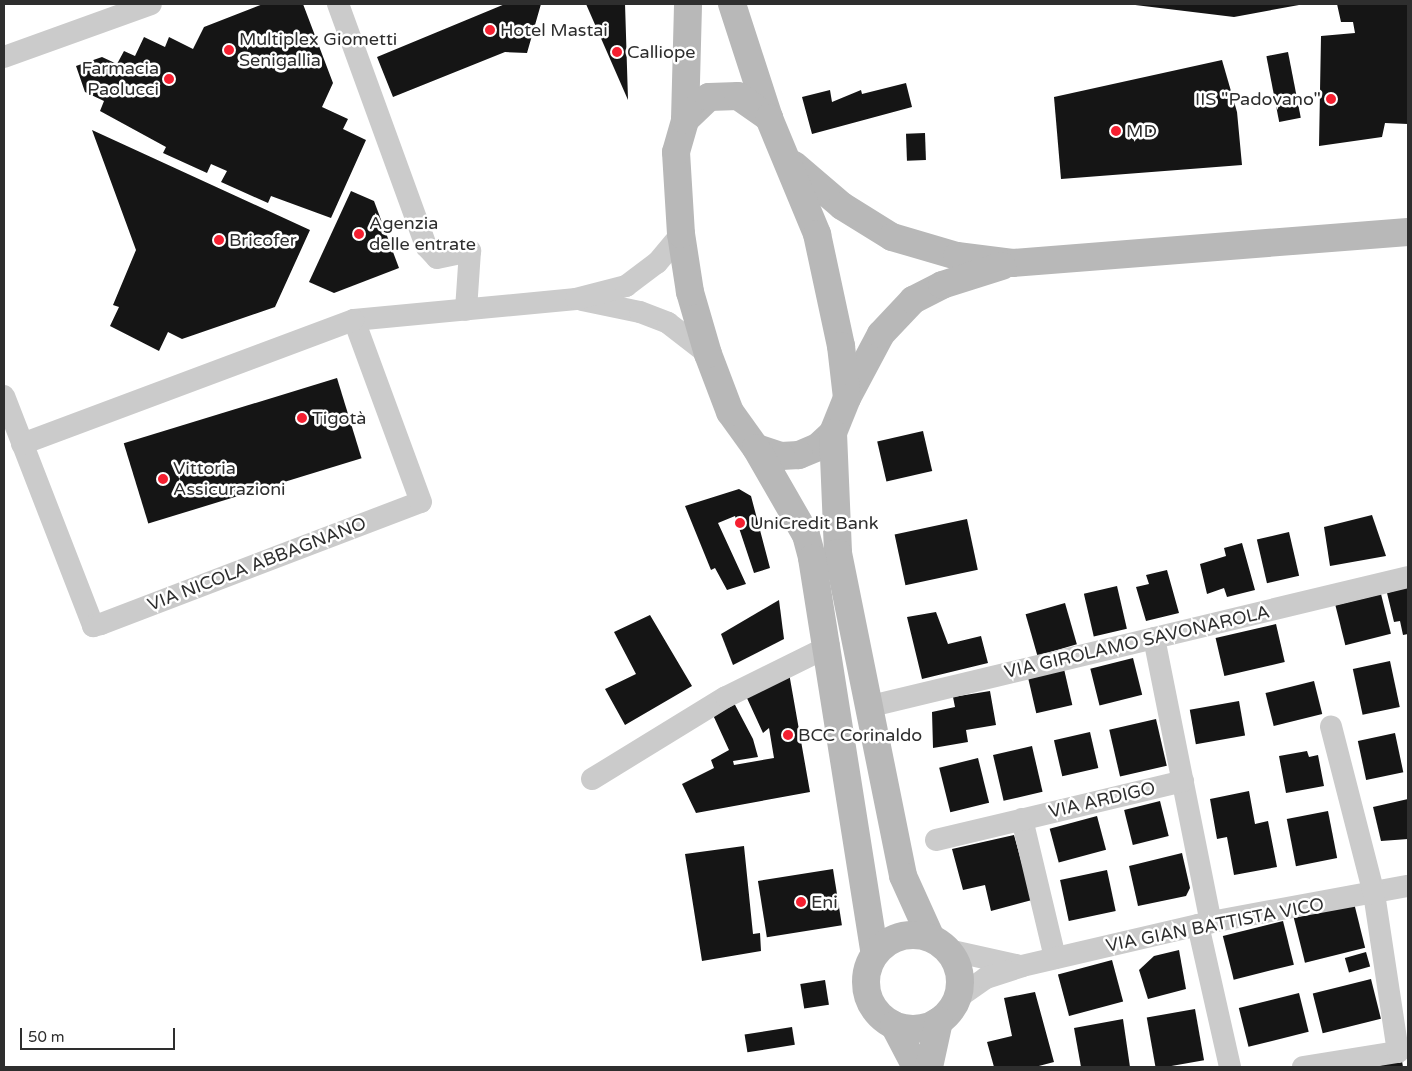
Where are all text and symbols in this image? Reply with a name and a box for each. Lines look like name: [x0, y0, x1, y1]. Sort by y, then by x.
place label: Hotel Mastai: [500, 19, 608, 41]
marker: Hotel Mastai: [484, 24, 496, 36]
place label: Multiplex Giometti Senigallia: [239, 29, 397, 72]
place label: Calliope: [627, 41, 696, 63]
marker: Multiplex Giometti Senigallia: [223, 44, 235, 56]
marker: Calliope: [611, 46, 623, 58]
place label: Farmacia Paolucci: [82, 58, 159, 100]
marker: Farmacia Paolucci: [163, 73, 175, 85]
place label: IIS "Padovano": [1195, 88, 1321, 110]
marker: IIS "Padovano": [1325, 93, 1337, 105]
place label: MD: [1126, 120, 1157, 142]
marker: MD: [1110, 125, 1122, 137]
place label: Agenzia delle entrate: [369, 213, 476, 255]
marker: Agenzia delle entrate: [353, 228, 365, 240]
place label: Bricofer: [229, 229, 297, 251]
marker: Bricofer: [213, 234, 225, 246]
place label: Tigotà: [312, 407, 366, 429]
marker: Tigotà: [296, 412, 308, 424]
place label: Vittoria Assicurazioni: [173, 458, 286, 500]
marker: Vittoria Assicurazioni: [157, 473, 169, 485]
street label: VIA NICOLA ABBAGNANO: [145, 512, 369, 616]
place label: UniCredit Bank: [750, 512, 879, 534]
marker: UniCredit Bank: [734, 517, 746, 529]
street label: VIA GIROLAMO SAVONAROLA: [1002, 601, 1272, 683]
place label: BCC Corinaldo: [798, 724, 922, 746]
marker: BCC Corinaldo: [782, 729, 794, 741]
street label: VIA ARDIGO: [1047, 777, 1157, 823]
place label: Eni: [811, 891, 838, 913]
street label: VIA GIAN BATTISTA VICO: [1104, 893, 1326, 957]
marker: Eni: [795, 896, 807, 908]
scale bar: [22, 1018, 178, 1050]
text: 50 m: [28, 1028, 65, 1046]

